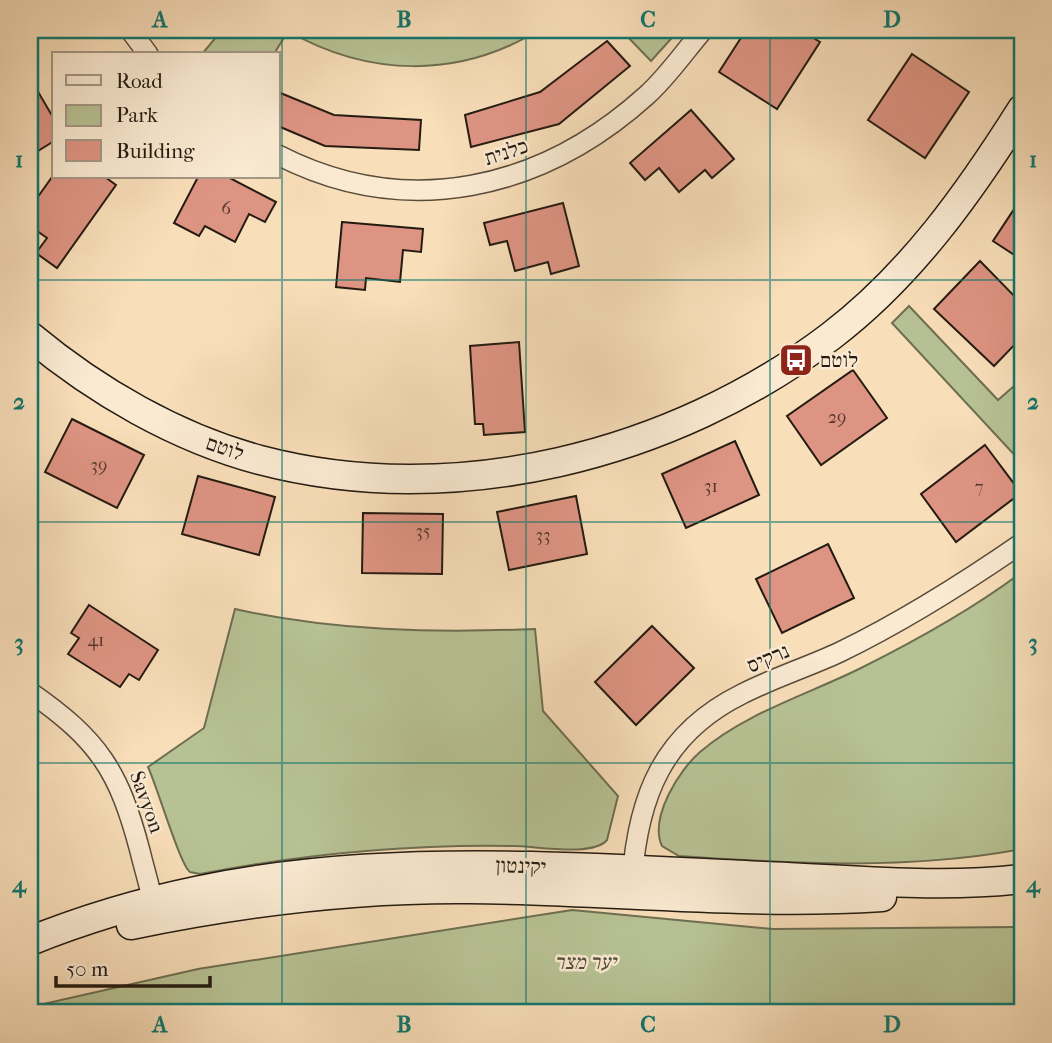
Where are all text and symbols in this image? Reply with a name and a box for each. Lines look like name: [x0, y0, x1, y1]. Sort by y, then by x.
text: A: [151, 6, 169, 33]
text: B: [397, 6, 412, 33]
text: C: [640, 6, 656, 33]
text: D: [883, 6, 901, 33]
legend: [52, 52, 280, 178]
text: Road: [116, 69, 163, 93]
text: Park: [116, 103, 158, 127]
street label: כלנית: [481, 134, 531, 170]
text: Building: [116, 139, 195, 163]
text: 1: [15, 146, 23, 173]
text: 1: [1029, 146, 1037, 173]
house number: 6: [221, 198, 231, 219]
bus stop icon: לוטם: [777, 341, 815, 379]
place label: לוטם: [820, 348, 858, 372]
text: 2: [13, 388, 25, 415]
text: 2: [1027, 388, 1039, 415]
house number: 29: [828, 407, 846, 428]
street label: לוטם: [203, 430, 247, 466]
house number: 39: [91, 455, 107, 476]
house number: 31: [704, 476, 718, 497]
house number: 7: [975, 477, 984, 498]
house number: 35: [415, 521, 431, 542]
house number: 33: [536, 525, 550, 546]
text: 3: [14, 629, 24, 656]
text: 3: [1028, 629, 1038, 656]
house number: 41: [87, 630, 105, 651]
street label: נרקיס: [743, 638, 793, 678]
street label: Savyon: [125, 768, 169, 836]
street label: יקינטון: [495, 853, 547, 879]
text: 4: [11, 871, 27, 898]
text: 4: [1025, 871, 1041, 898]
scale bar: [56, 945, 210, 989]
park label: יער מצר: [554, 950, 618, 974]
text: 50 m: [66, 957, 109, 981]
text: A: [151, 1011, 169, 1038]
text: B: [397, 1011, 412, 1038]
text: C: [640, 1011, 656, 1038]
text: D: [883, 1011, 901, 1038]

